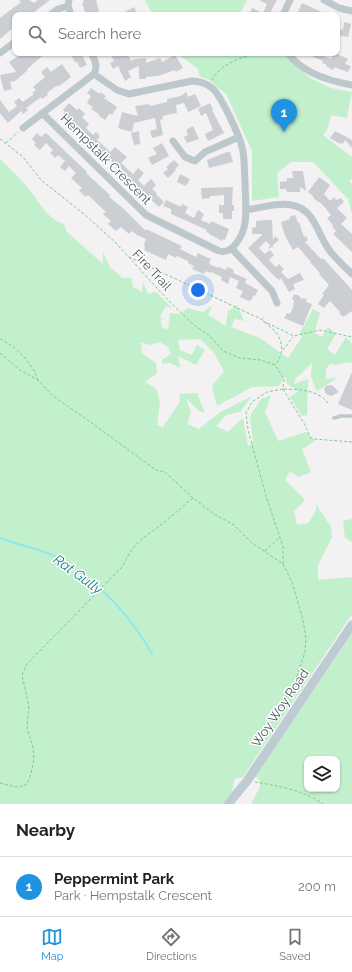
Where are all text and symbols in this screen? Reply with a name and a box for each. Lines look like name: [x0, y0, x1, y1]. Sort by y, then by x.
search box: [12, 12, 340, 56]
icon: search: [26, 23, 48, 45]
text: Search here: [58, 25, 141, 43]
pin: 1: [271, 99, 297, 132]
street label: Hempstalk Crescent: [57, 110, 155, 208]
street label: Fire Trail: [129, 247, 175, 294]
your location: [188, 280, 208, 300]
water label: Rat Gully: [50, 551, 106, 598]
street label: Woy Woy Road: [248, 666, 312, 750]
map controls: [304, 756, 340, 792]
button: layers: [304, 756, 340, 792]
text: Nearby: [16, 820, 75, 840]
text: Peppermint Park: [54, 870, 174, 888]
text: 1: [26, 879, 32, 894]
text: 200 m: [298, 879, 336, 894]
text: Park · Hempstalk Crescent: [54, 888, 212, 903]
tab: Map: [41, 926, 64, 963]
tab: Directions: [146, 926, 197, 963]
tab: Saved: [279, 926, 311, 963]

